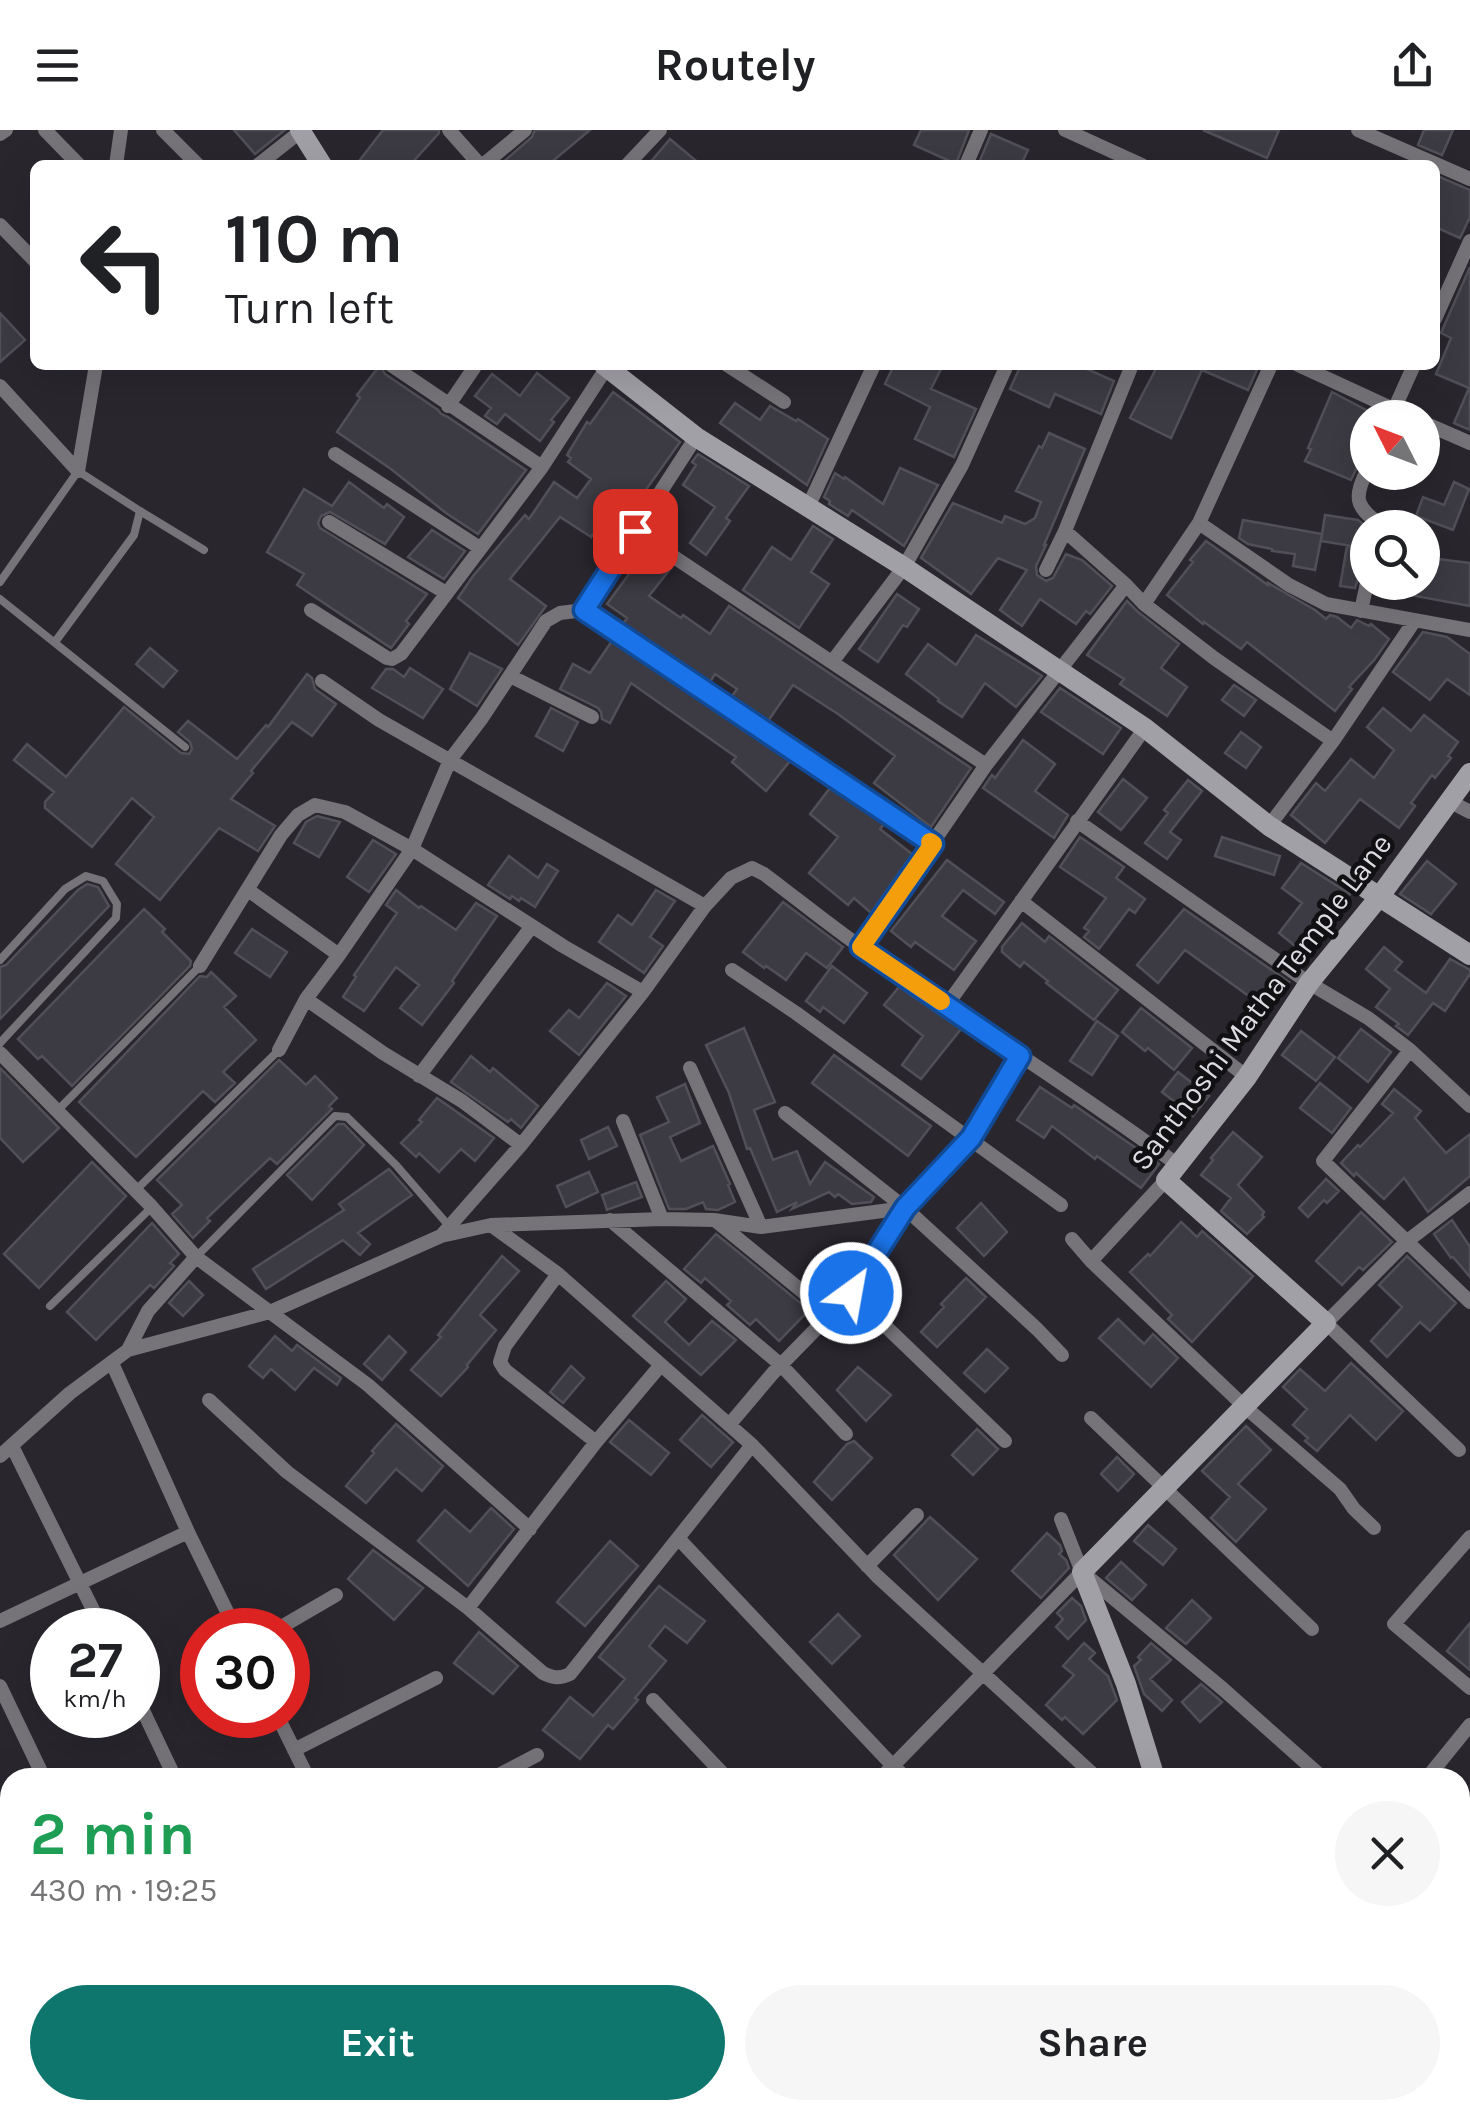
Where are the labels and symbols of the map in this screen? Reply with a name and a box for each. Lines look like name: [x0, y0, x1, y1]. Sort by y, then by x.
north arrow: [1350, 400, 1440, 490]
pin: [593, 489, 678, 574]
street label: Santhoshi Matha Temple Lane: [1123, 827, 1399, 1177]
position arrow: [799, 1241, 903, 1345]
speed limit sign: 30: [180, 1608, 310, 1738]

